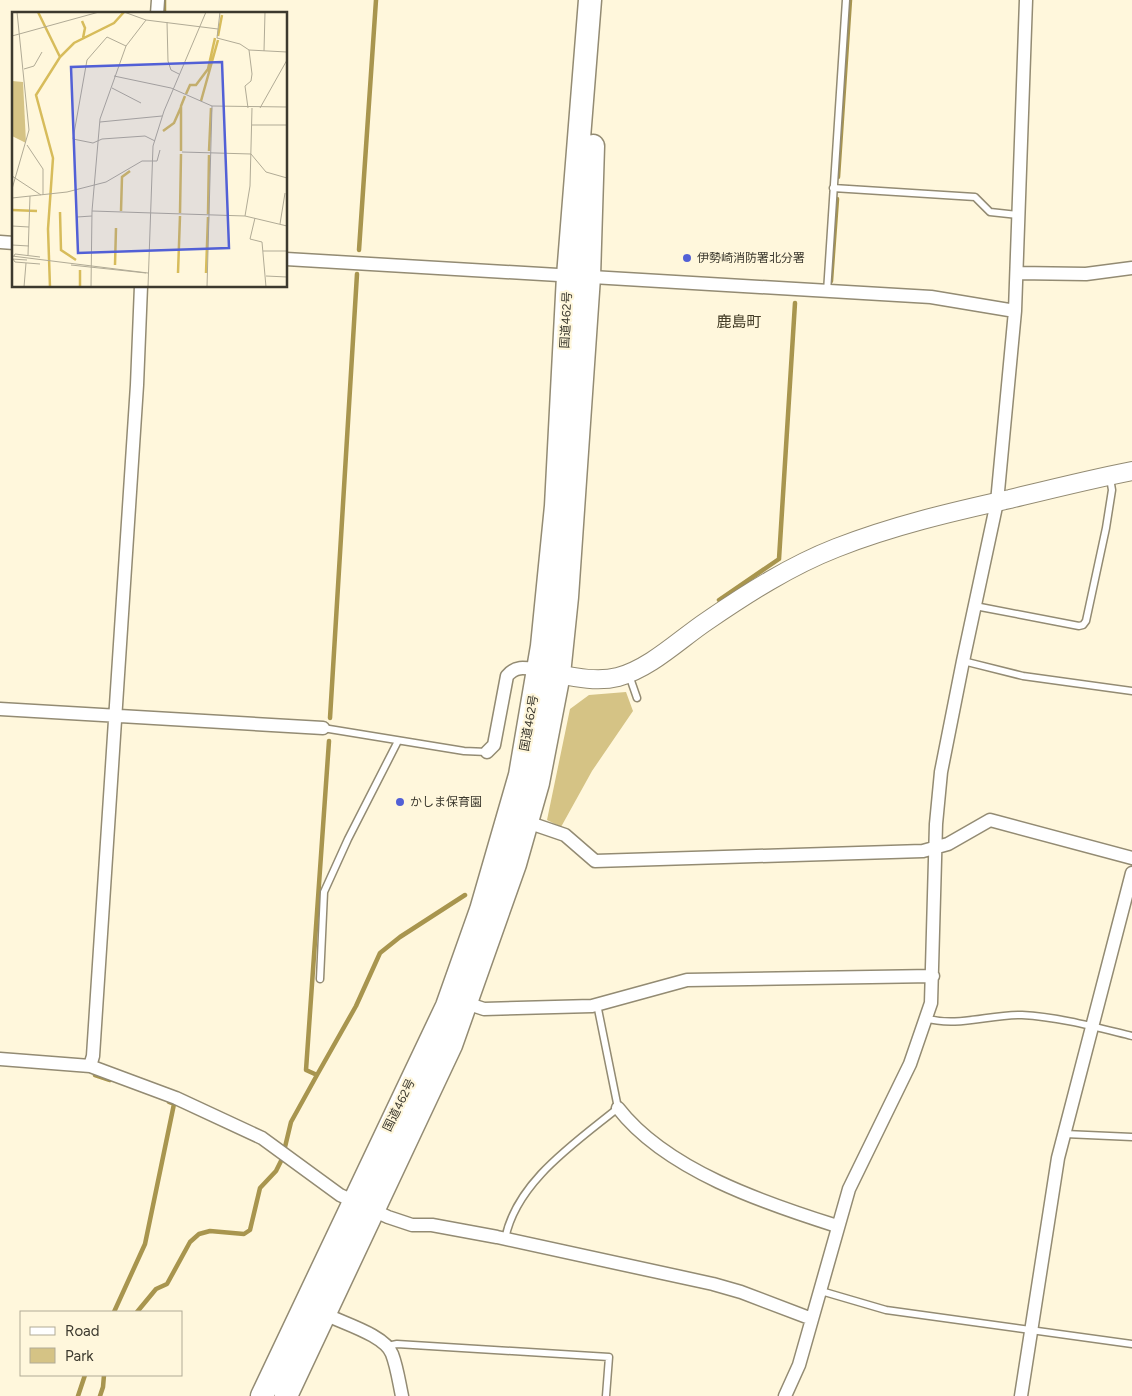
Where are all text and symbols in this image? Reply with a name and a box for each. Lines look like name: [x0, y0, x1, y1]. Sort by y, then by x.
inset map: [12, 12, 288, 288]
place label: 伊勢崎消防署北分署: [697, 251, 805, 265]
marker: 伊勢崎消防署北分署: [681, 252, 693, 264]
street label: 国道462号: [558, 291, 574, 349]
district label: 鹿島町: [716, 313, 762, 331]
street label: 国道462号: [517, 694, 541, 752]
place label: かしま保育園: [410, 795, 482, 809]
marker: かしま保育園: [394, 796, 406, 808]
street label: 国道462号: [380, 1076, 418, 1134]
legend: [20, 1311, 182, 1376]
text: Road: [65, 1322, 100, 1340]
text: Park: [65, 1347, 94, 1365]

